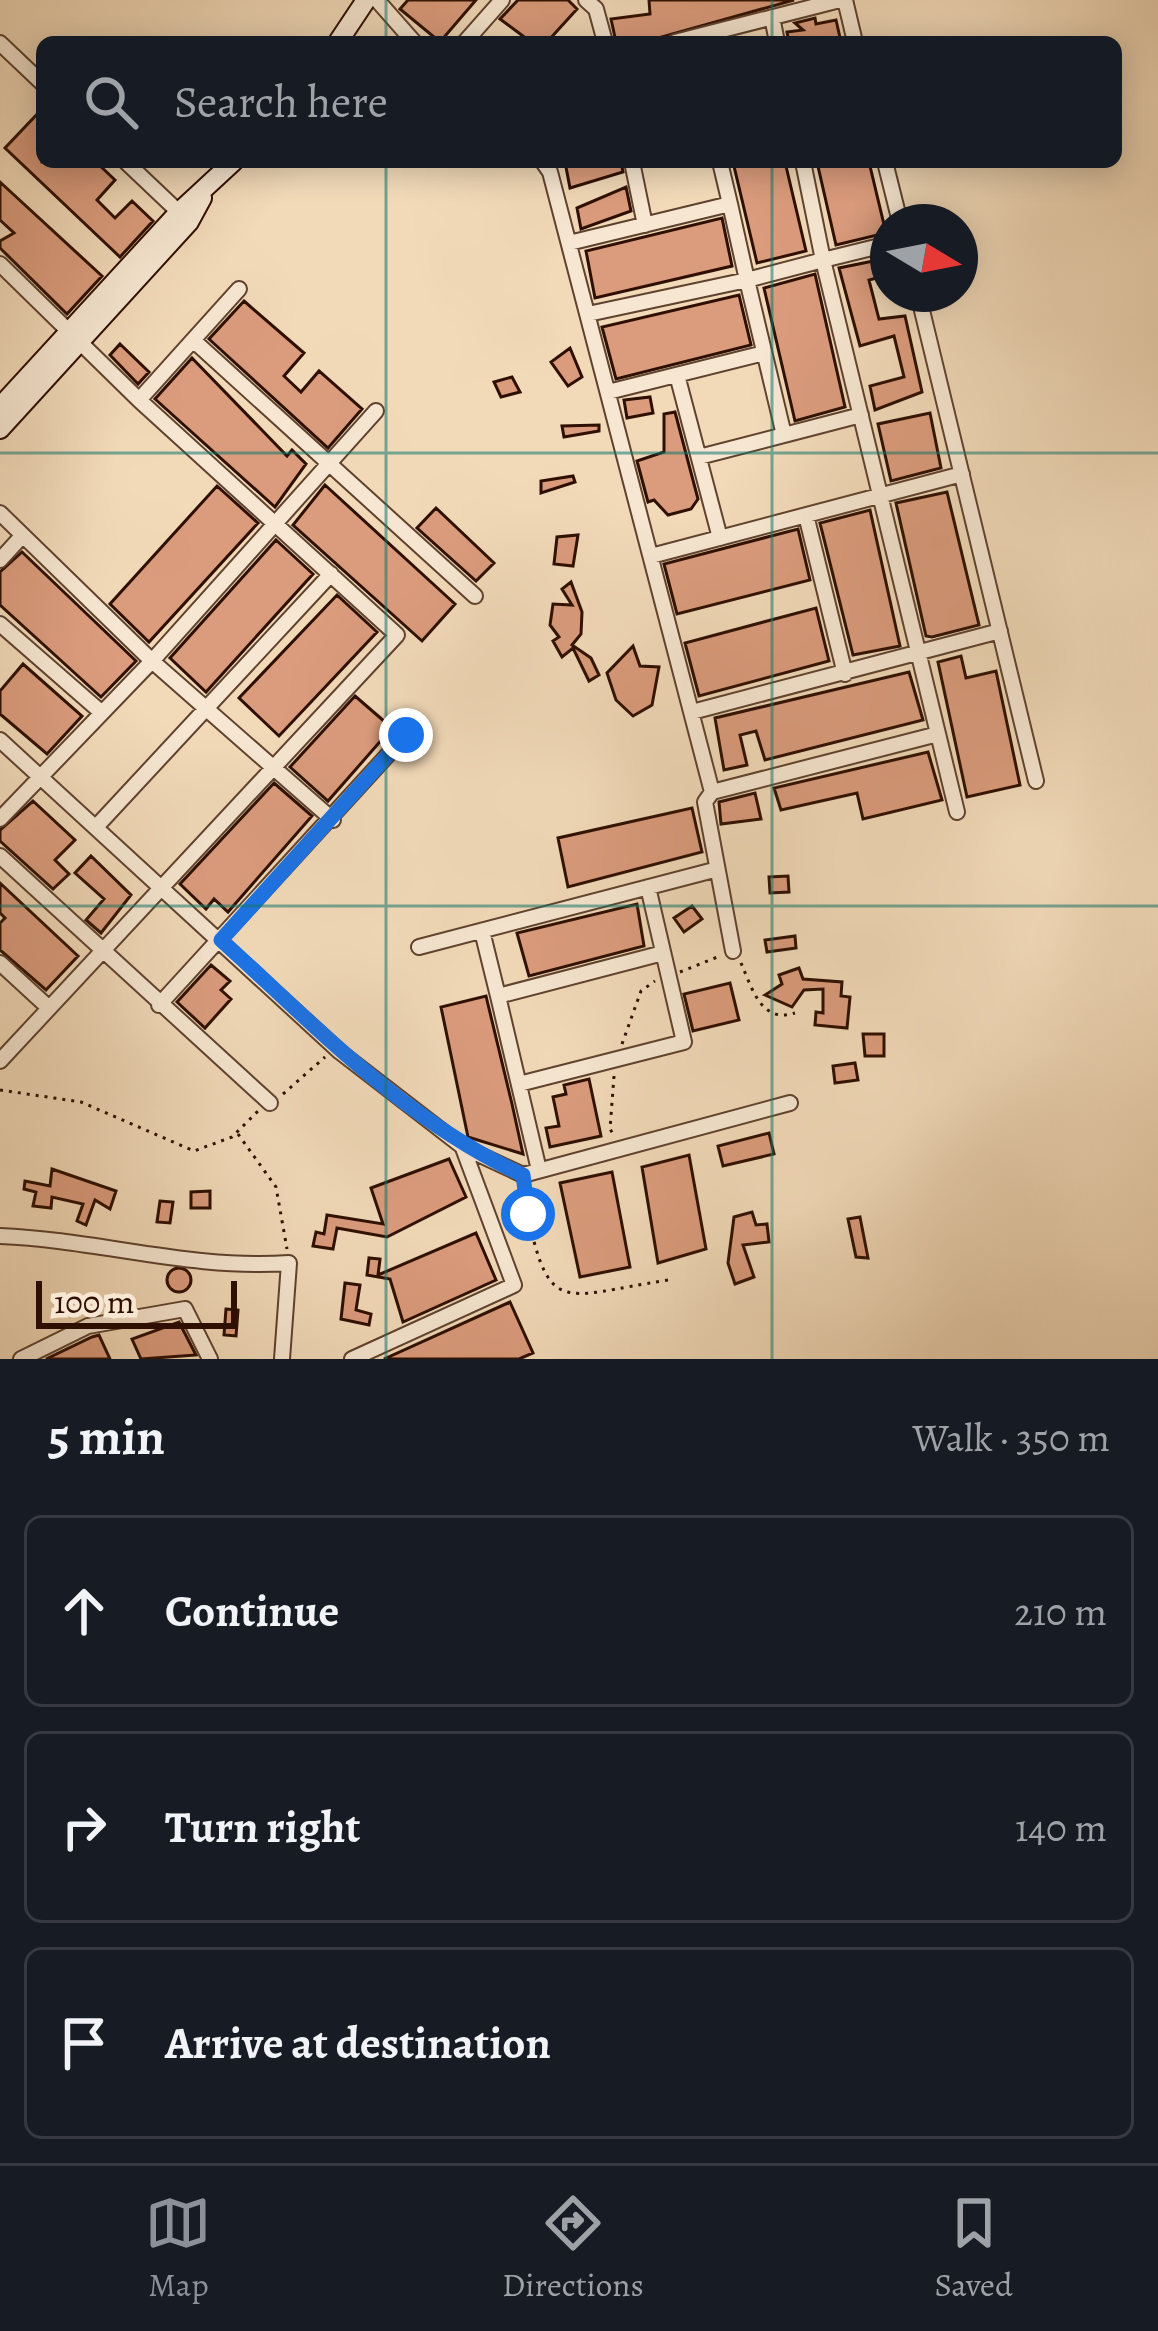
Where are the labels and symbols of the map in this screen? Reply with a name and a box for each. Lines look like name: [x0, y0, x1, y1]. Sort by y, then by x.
north arrow: [870, 204, 978, 312]
route end: [379, 708, 433, 762]
route start: [501, 1187, 555, 1241]
scale bar: [36, 1275, 237, 1328]

